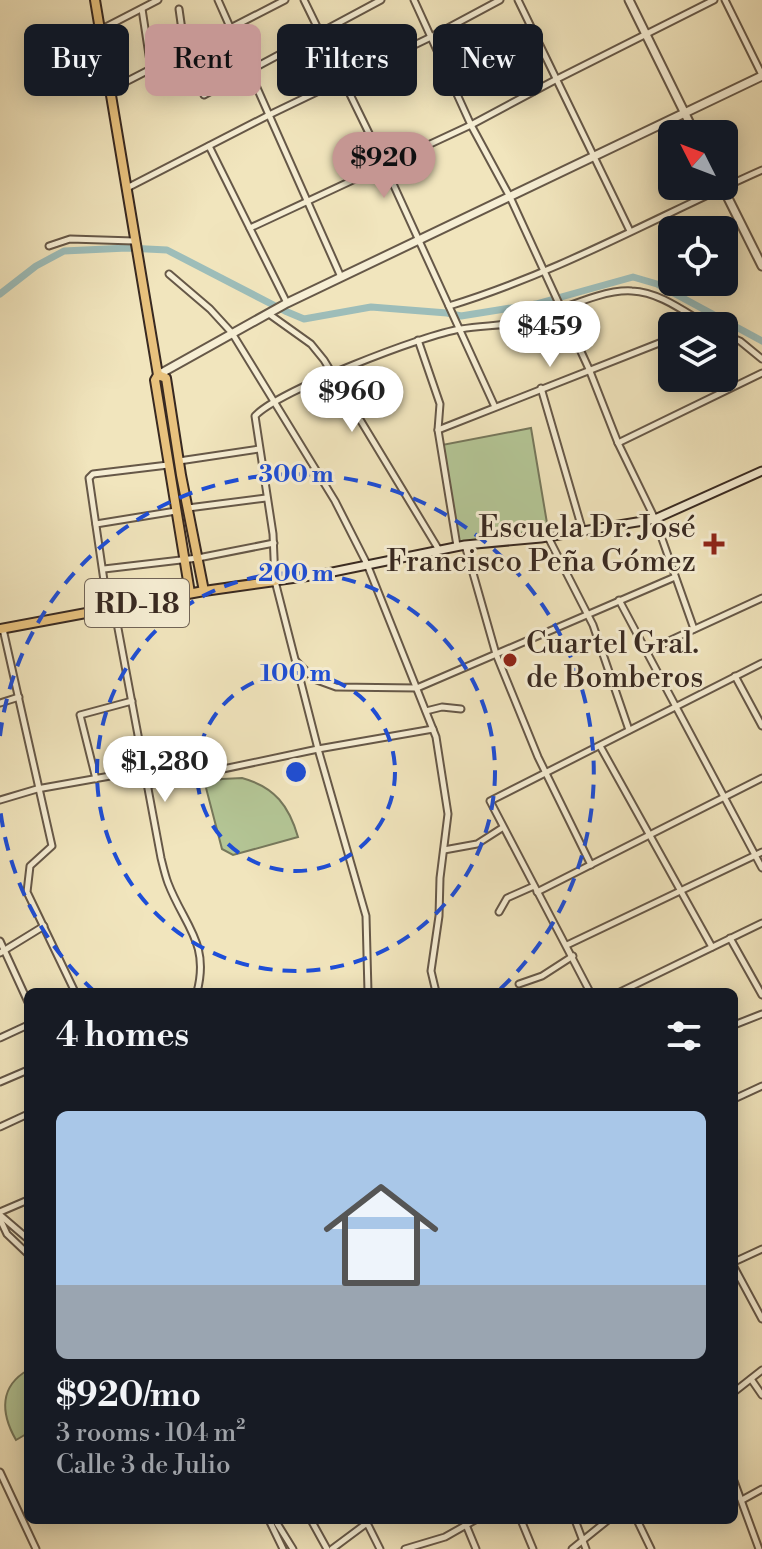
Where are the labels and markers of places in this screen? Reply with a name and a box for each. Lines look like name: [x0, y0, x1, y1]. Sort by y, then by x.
pin: $920: [337, 132, 431, 200]
pin: $459: [503, 301, 597, 369]
pin: $960: [305, 366, 399, 434]
place label: Escuela Dr. José Francisco Peña Gómez: [387, 509, 696, 581]
marker: Escuela Dr. José Francisco Peña Gómez: [703, 533, 725, 555]
place label: Cuartel Gral. de Bomberos: [526, 625, 703, 697]
marker: Cuartel Gral. de Bomberos: [501, 651, 519, 669]
pin: $1,280: [100, 736, 230, 804]
centre of rings: [282, 758, 310, 786]

